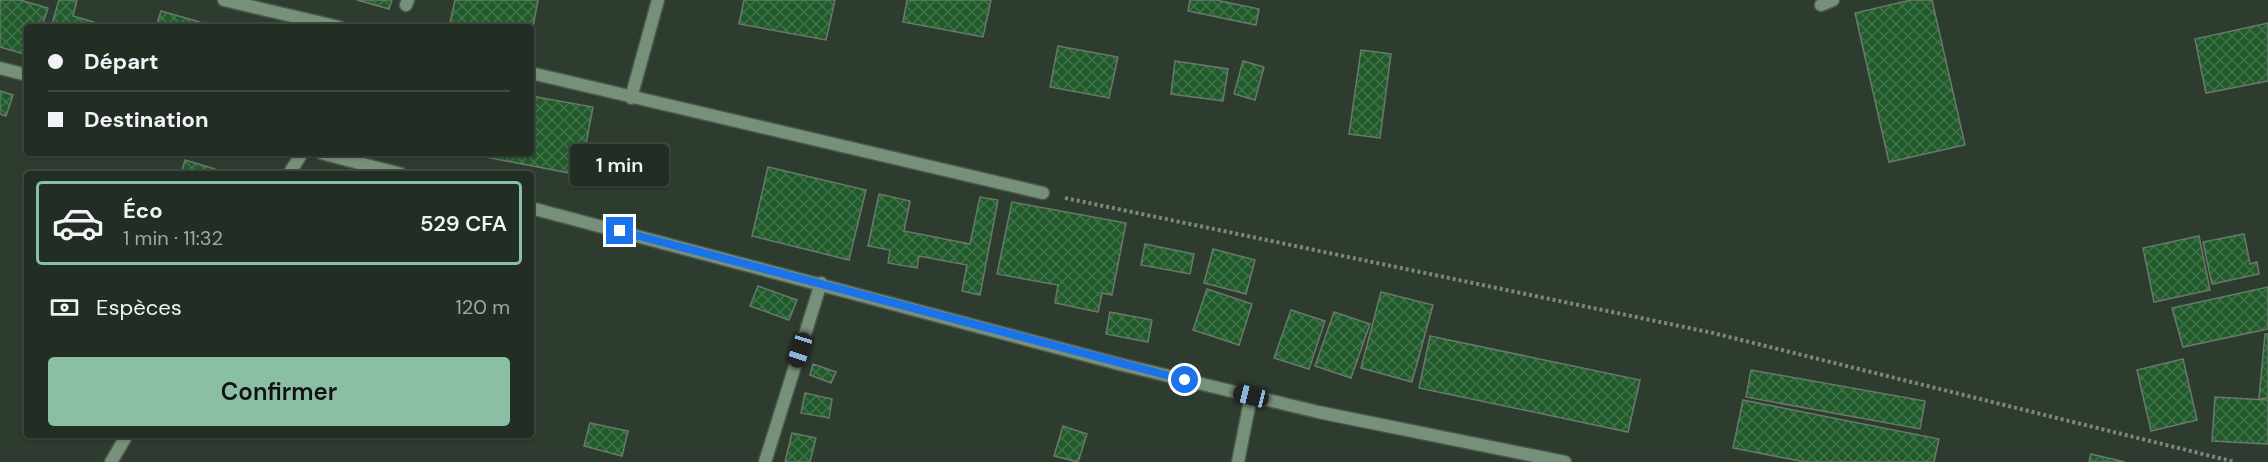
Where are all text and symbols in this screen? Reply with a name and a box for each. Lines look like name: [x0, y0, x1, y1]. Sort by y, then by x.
text: Départ: [84, 47, 159, 76]
text: Destination: [84, 105, 209, 134]
callout: 1 min: [570, 144, 670, 186]
text: 1 min: [596, 152, 643, 178]
icon: car: [51, 196, 105, 250]
text: Éco: [123, 196, 163, 225]
text: 529 CFA: [420, 209, 507, 238]
route end: [606, 217, 633, 244]
text: 1 min · 11:32: [123, 225, 223, 251]
icon: cash: [48, 291, 81, 324]
text: Espèces: [96, 293, 182, 322]
text: 120 m: [456, 294, 510, 320]
car: [786, 330, 814, 370]
button: Confirmer: [48, 357, 510, 426]
route start: [1171, 366, 1198, 393]
car: [1231, 383, 1271, 409]

